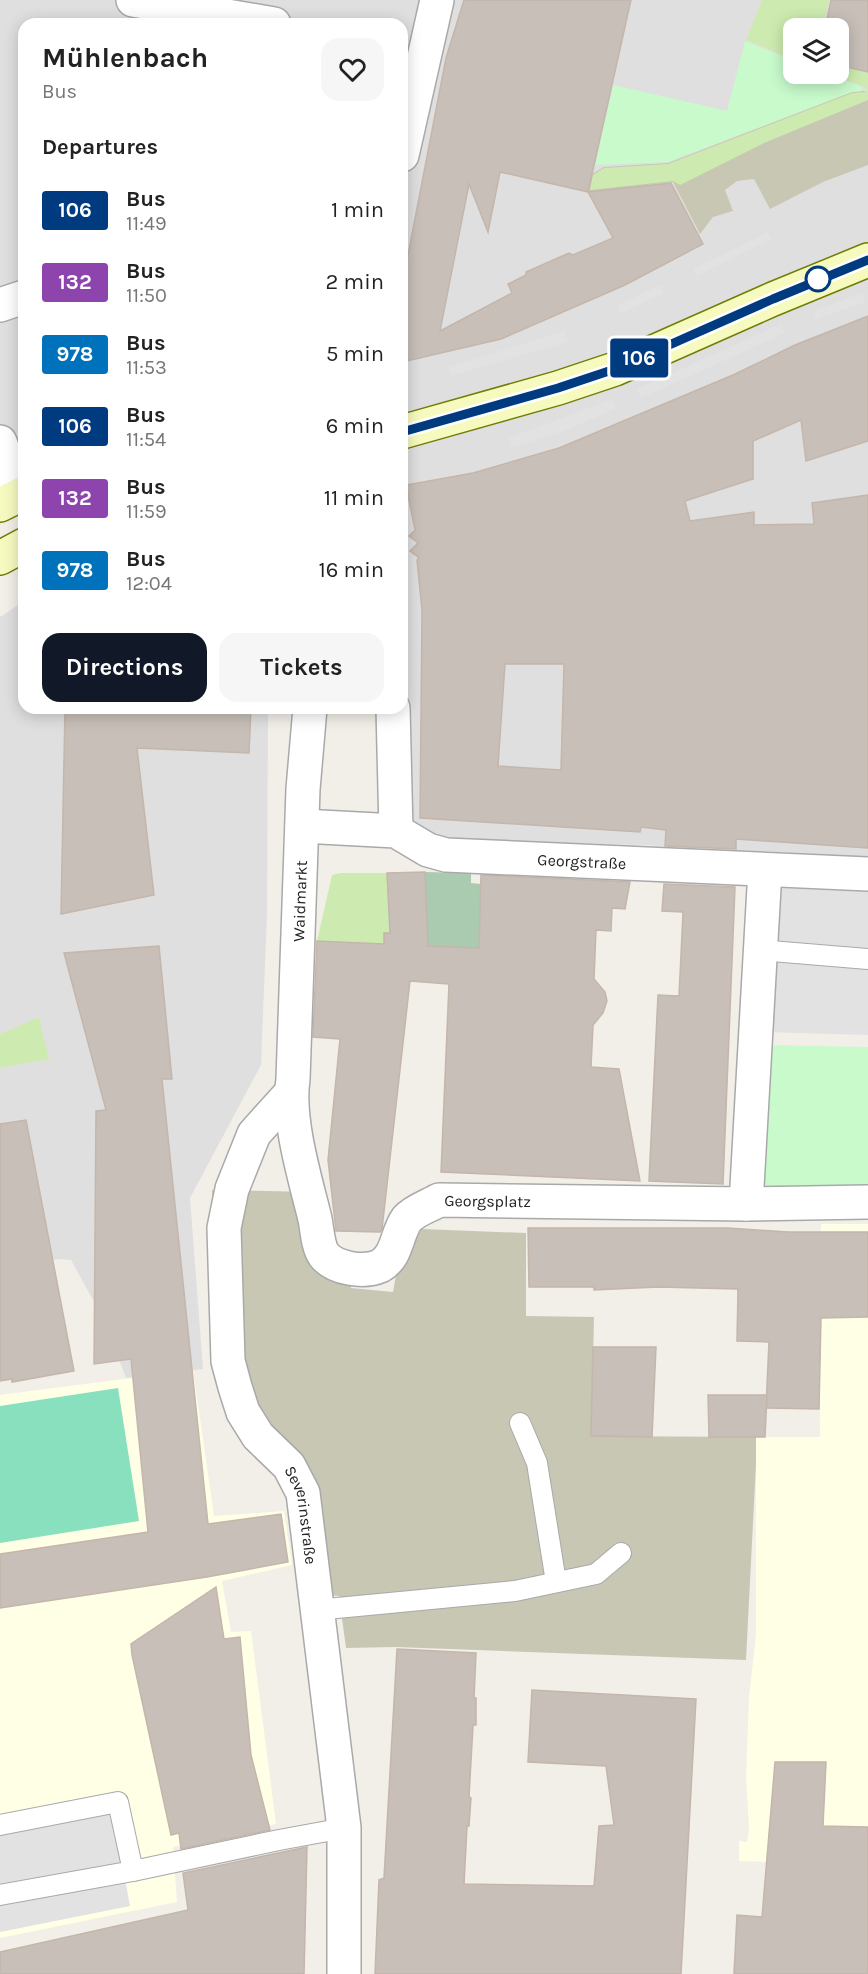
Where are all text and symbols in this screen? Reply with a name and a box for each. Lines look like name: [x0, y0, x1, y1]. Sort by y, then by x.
map controls: [783, 18, 849, 84]
button: layers: [783, 18, 849, 84]
button: heart: [321, 38, 384, 101]
text: Mühlenbach: [42, 41, 208, 74]
text: Bus: [42, 80, 77, 103]
text: Departures: [42, 134, 158, 160]
text: Bus: [126, 186, 166, 212]
text: 1 min: [331, 197, 384, 223]
text: 106: [58, 198, 92, 222]
text: 11:49: [126, 212, 167, 235]
text: Bus: [126, 258, 166, 284]
unlabelled marker: [805, 266, 831, 292]
text: 2 min: [326, 269, 384, 295]
text: 132: [58, 270, 92, 294]
text: 11:50: [126, 284, 167, 307]
text: Bus: [126, 330, 166, 356]
line badge: 106: [604, 338, 674, 378]
text: 5 min: [326, 341, 384, 367]
text: 978: [57, 342, 93, 366]
text: 106: [622, 346, 656, 370]
text: 11:53: [126, 356, 167, 379]
text: Bus: [126, 402, 166, 428]
text: 6 min: [326, 413, 384, 439]
text: 106: [58, 414, 92, 438]
text: 11:54: [126, 428, 166, 451]
text: Bus: [126, 474, 166, 500]
text: 11 min: [324, 485, 384, 511]
text: 132: [58, 486, 92, 510]
text: 11:59: [126, 500, 167, 523]
text: Bus: [126, 546, 166, 572]
text: 16 min: [318, 557, 384, 583]
text: 978: [57, 558, 93, 582]
text: 12:04: [126, 572, 172, 595]
button: Directions: [42, 633, 207, 702]
button: Tickets: [219, 633, 384, 702]
street label: Georgstraße: [537, 850, 627, 873]
street label: Waidmarkt: [289, 860, 311, 942]
street label: Georgsplatz: [444, 1191, 531, 1211]
street label: Severinstraße: [281, 1462, 321, 1565]

